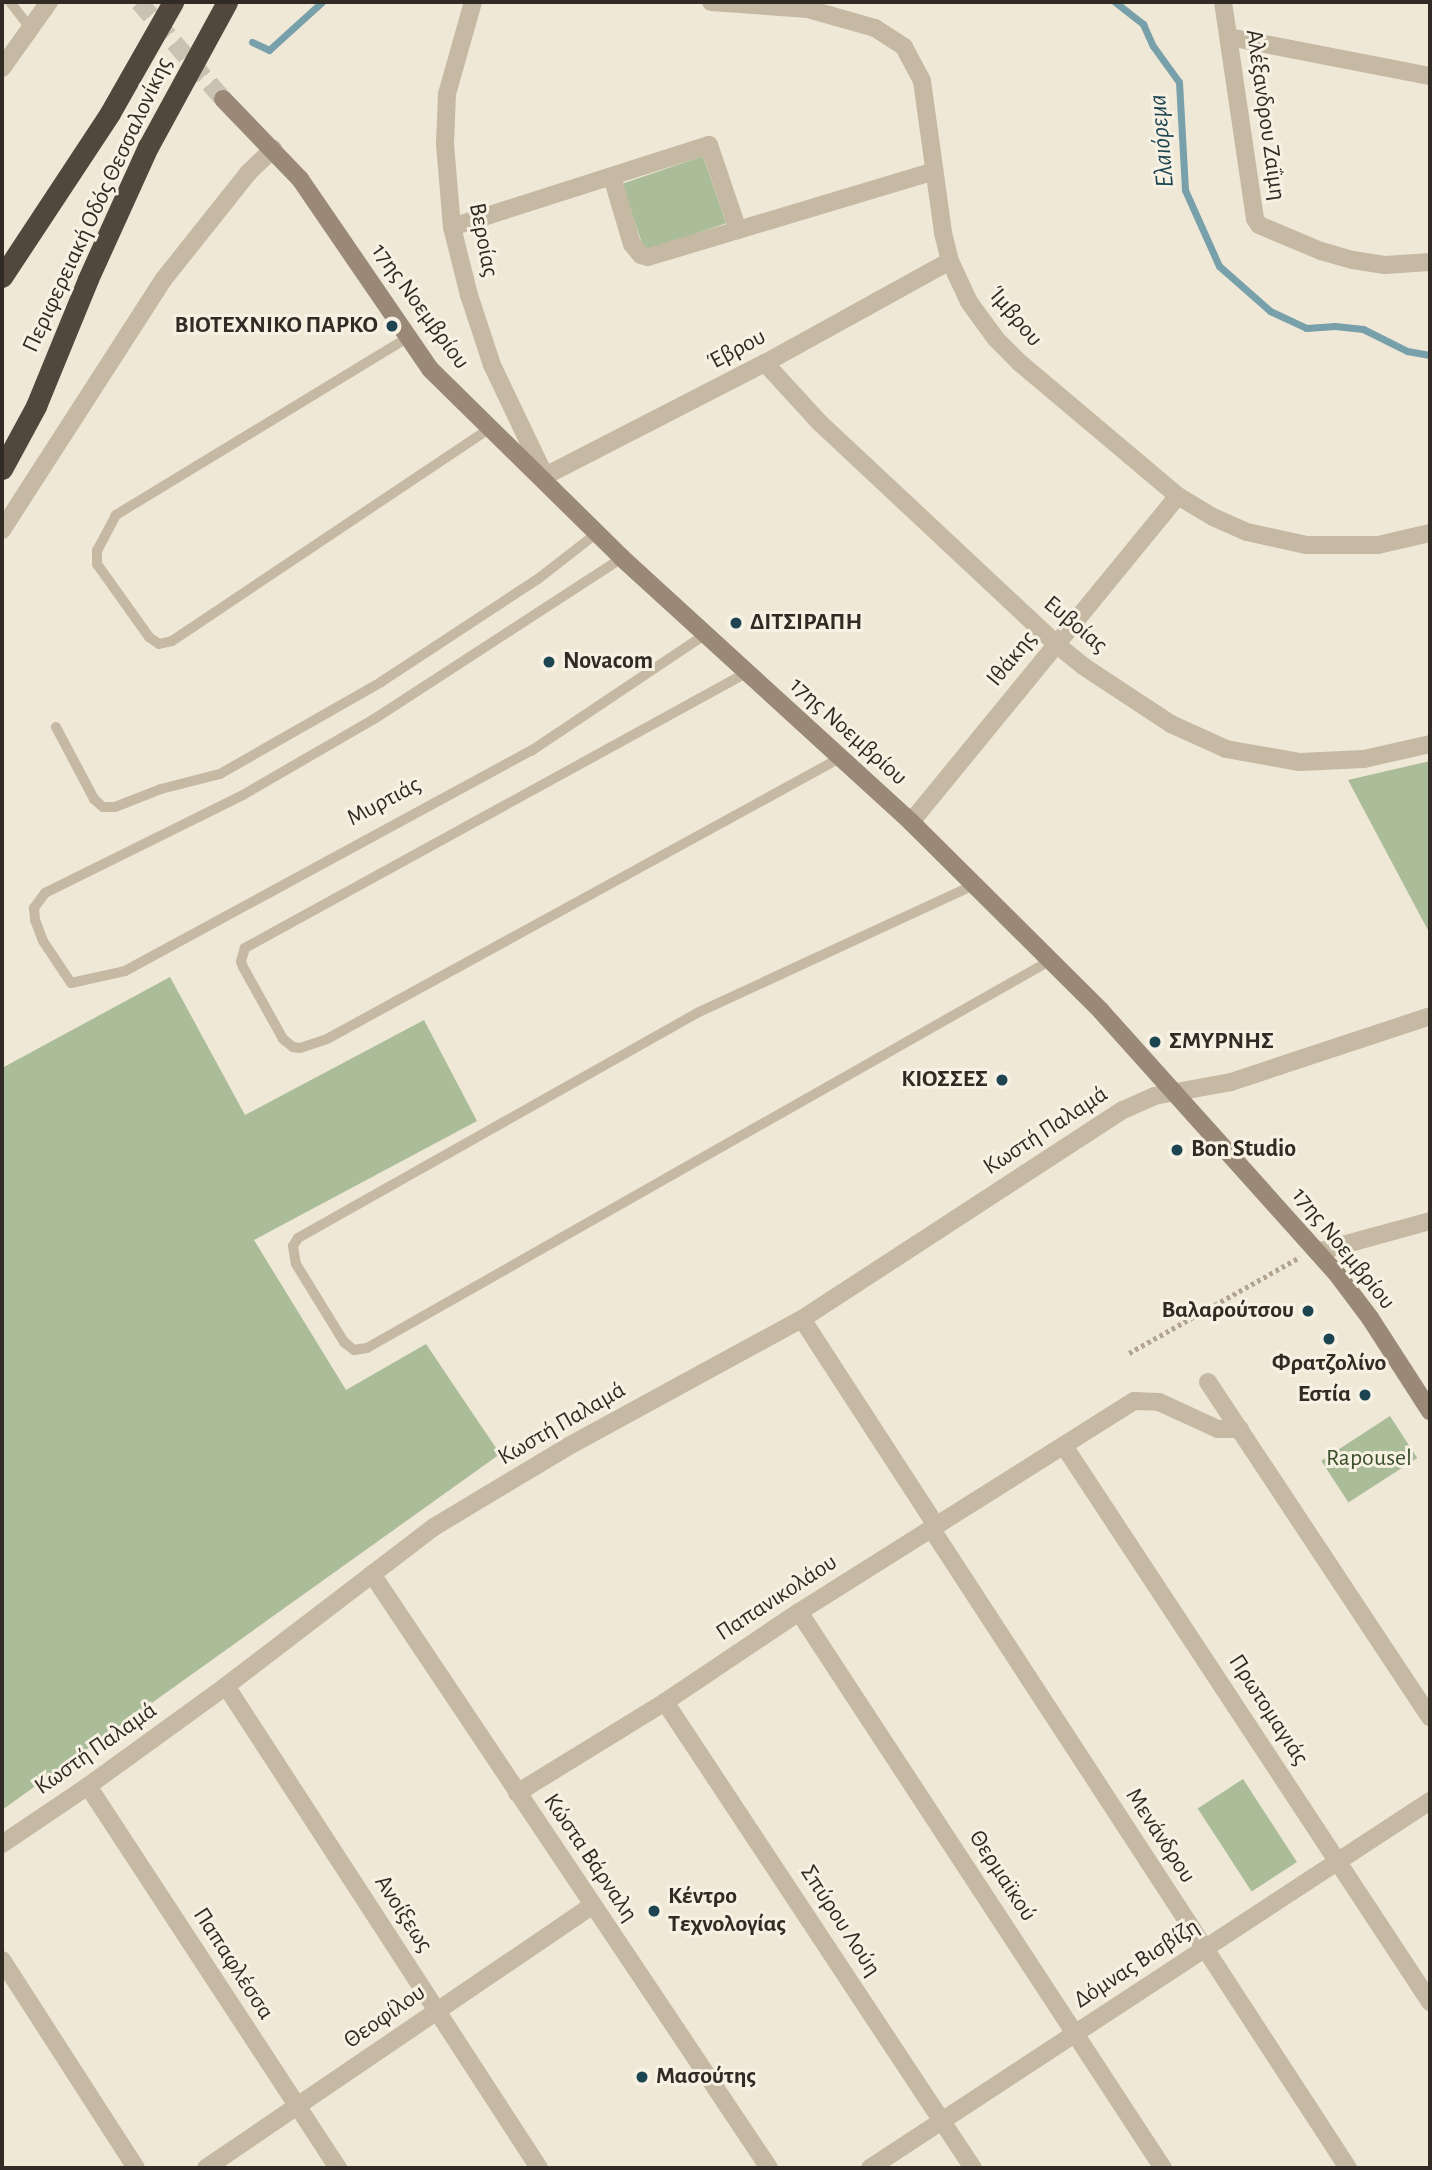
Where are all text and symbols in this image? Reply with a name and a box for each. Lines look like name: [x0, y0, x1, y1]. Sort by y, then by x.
street label: Αλέξανδρου Ζαΐμη: [1239, 28, 1291, 202]
street label: Περιφερειακή Οδός Θεσσαλονίκης: [17, 53, 179, 357]
water label: Ελαιόρεμα: [1142, 93, 1182, 189]
street label: Βεροίας: [462, 201, 504, 279]
street label: 17ης Νοεμβρίου: [365, 239, 475, 375]
street label: Ίμβρου: [982, 281, 1048, 353]
place label: ΒΙΟΤΕΧΝΙΚΟ ΠΑΡΚΟ: [175, 312, 378, 340]
marker: ΒΙΟΤΕΧΝΙΚΟ ΠΑΡΚΟ: [384, 318, 400, 334]
street label: Έβρου: [703, 323, 771, 377]
street label: Ευβοίας: [1037, 590, 1113, 660]
place label: ΔΙΤΣΙΡΑΠΗ: [750, 609, 862, 637]
marker: ΔΙΤΣΙΡΑΠΗ: [728, 615, 744, 631]
street label: Ιθάκης: [981, 625, 1043, 693]
place label: Novacom: [563, 648, 653, 676]
marker: Novacom: [541, 654, 557, 670]
street label: 17ης Νοεμβρίου: [783, 672, 913, 792]
street label: Μυρτιάς: [342, 771, 426, 833]
place label: ΣΜΥΡΝΗΣ: [1169, 1028, 1274, 1056]
marker: ΣΜΥΡΝΗΣ: [1147, 1034, 1163, 1050]
place label: ΚΙΟΣΣΕΣ: [901, 1066, 988, 1094]
marker: ΚΙΟΣΣΕΣ: [994, 1072, 1010, 1088]
street label: Κωστή Παλαμά: [978, 1080, 1114, 1182]
place label: Bon Studio: [1191, 1136, 1296, 1164]
marker: Bon Studio: [1169, 1142, 1185, 1158]
street label: 17ης Νοεμβρίου: [1285, 1182, 1401, 1316]
place label: Βαλαρούτσου: [1162, 1297, 1294, 1325]
marker: Βαλαρούτσου: [1300, 1303, 1316, 1319]
marker: Φρατζολίνο: [1321, 1331, 1337, 1347]
place label: Φρατζολίνο: [1272, 1350, 1386, 1378]
street label: Κωστή Παλαμά: [493, 1376, 631, 1472]
place label: Εστία: [1298, 1381, 1351, 1409]
marker: Εστία: [1357, 1387, 1373, 1403]
park label: Rapousel: [1326, 1445, 1412, 1473]
street label: Παπανικολάου: [711, 1548, 843, 1648]
street label: Πρωτομαγιάς: [1222, 1649, 1314, 1771]
street label: Κωστή Παλαμά: [29, 1696, 163, 1802]
street label: Μενάνδρου: [1119, 1783, 1201, 1889]
street label: Κώστα Βάρναλη: [537, 1788, 643, 1928]
street label: Θερμαϊκού: [962, 1825, 1042, 1927]
street label: Σπύρου Λούη: [793, 1860, 887, 1982]
street label: Ανοίξεως: [368, 1870, 438, 1958]
place label: Κέντρο Τεχνολογίας: [668, 1883, 786, 1939]
street label: Παπαφλέσσα: [186, 1902, 280, 2026]
marker: Κέντρο Τεχνολογίας: [646, 1903, 662, 1919]
street label: Δόμνας Βισβίζη: [1069, 1913, 1205, 2015]
street label: Θεοφίλου: [339, 1979, 431, 2055]
place label: Μασούτης: [656, 2063, 756, 2091]
marker: Μασούτης: [634, 2069, 650, 2085]

